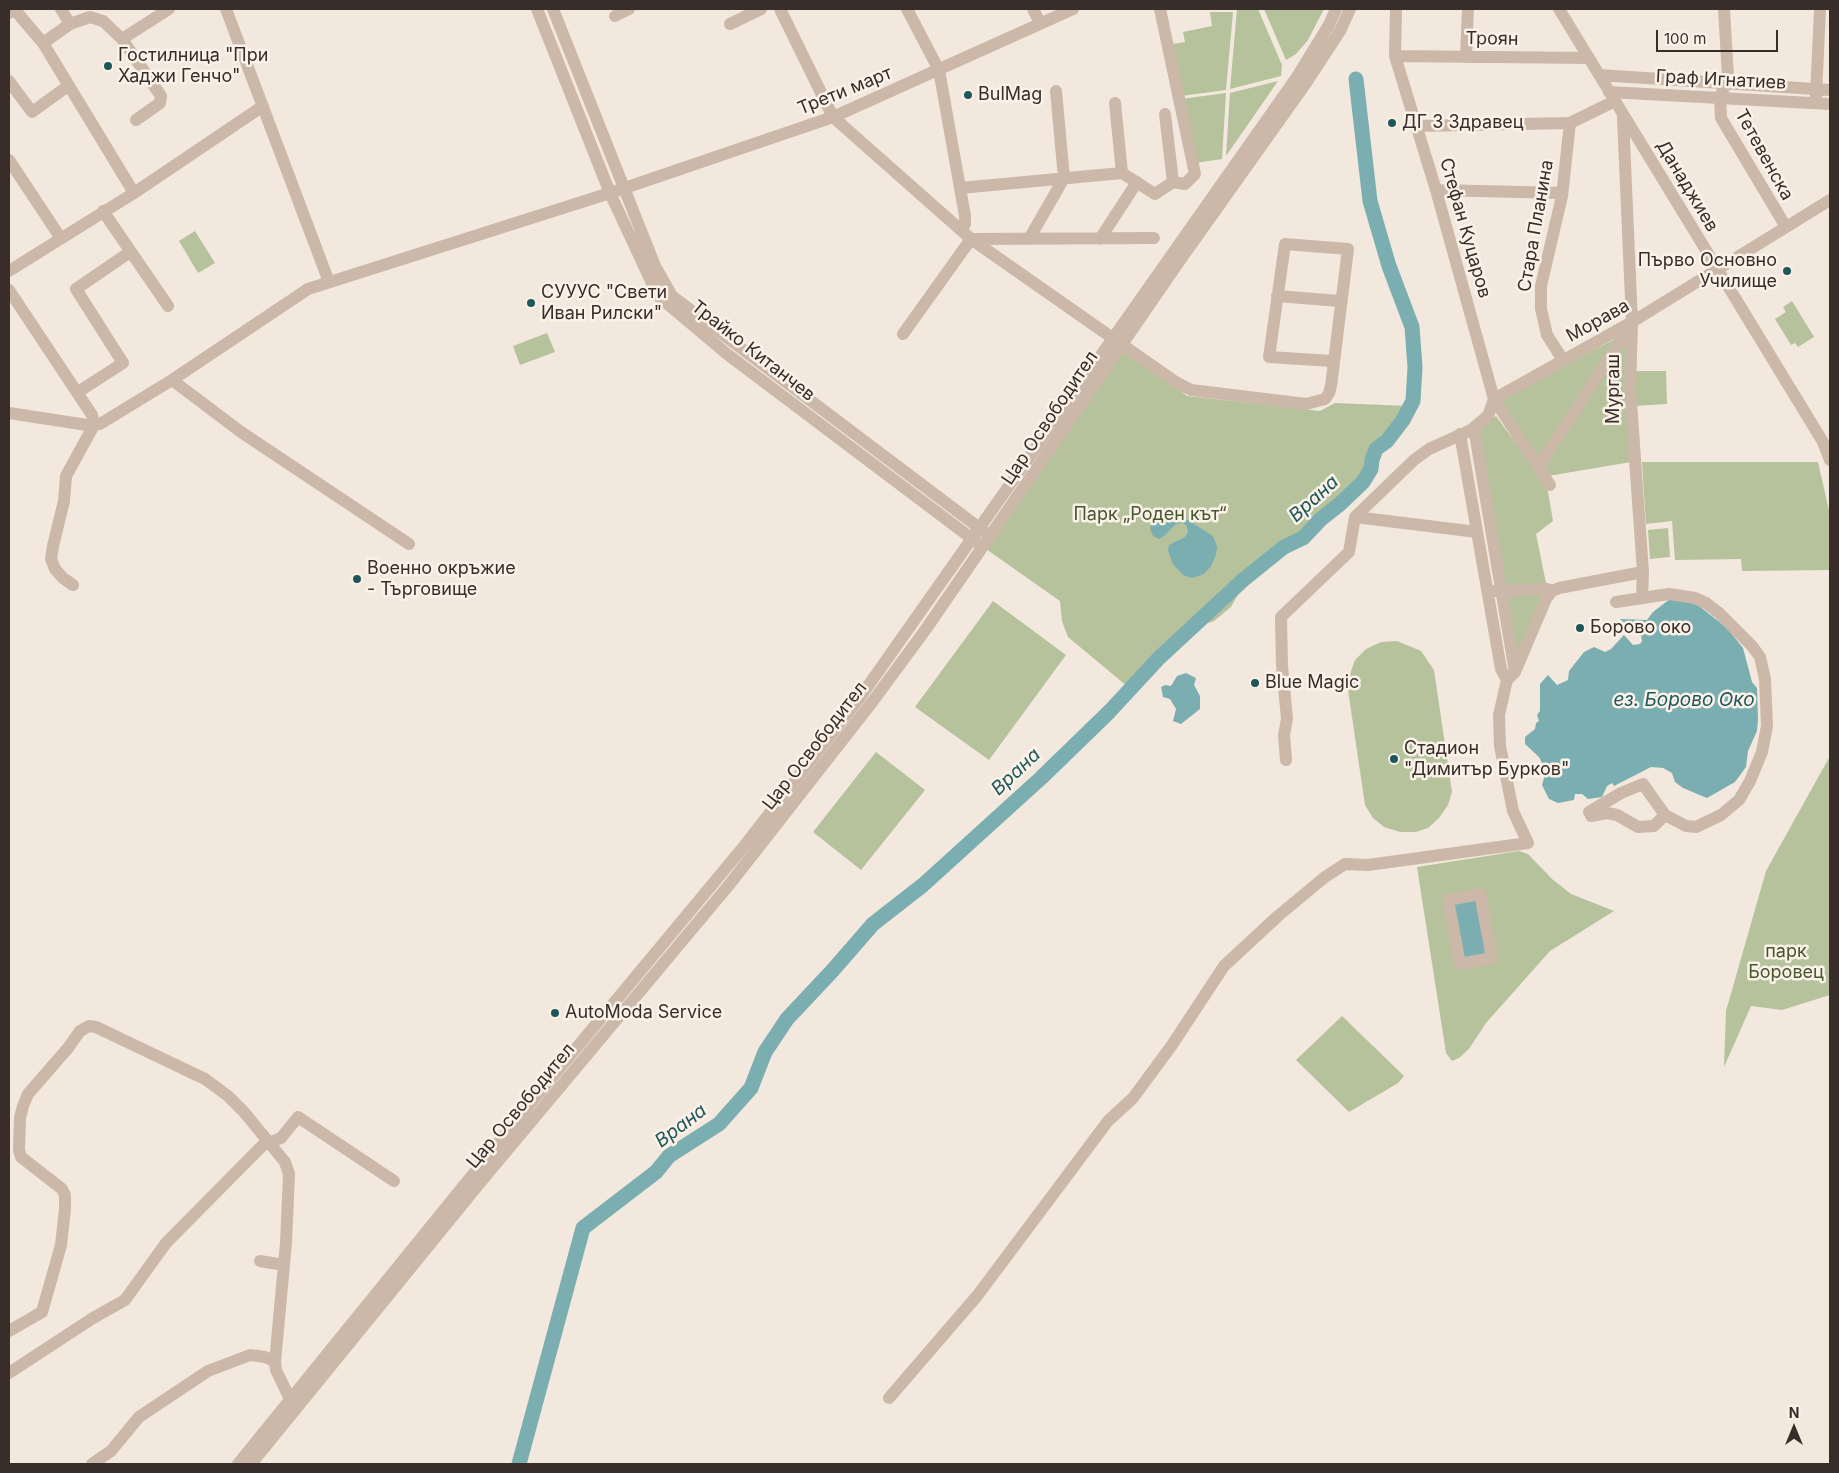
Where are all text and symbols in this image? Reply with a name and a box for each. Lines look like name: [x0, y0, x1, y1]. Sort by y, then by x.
scale bar: [1659, 20, 1782, 52]
street label: Троян: [1465, 28, 1519, 50]
text: 100 m: [1664, 29, 1706, 48]
place label: Гостилница "При Хаджи Генчо": [118, 45, 268, 88]
marker: Гостилница "При Хаджи Генчо": [102, 60, 114, 72]
street label: Трети март: [795, 62, 895, 120]
street label: Граф Игнатиев: [1655, 66, 1787, 94]
place label: BulMag: [978, 84, 1042, 106]
marker: BulMag: [962, 89, 974, 101]
street label: Тетевенска: [1730, 106, 1798, 204]
place label: ДГ 3 Здравец: [1402, 112, 1524, 134]
marker: ДГ 3 Здравец: [1386, 117, 1398, 129]
street label: Данаджиев: [1651, 136, 1723, 236]
street label: Стефан Куцаров: [1435, 156, 1495, 300]
street label: Стара Планина: [1514, 158, 1558, 294]
place label: Първо Основно Училище: [1638, 250, 1777, 292]
marker: Първо Основно Училище: [1781, 265, 1793, 277]
place label: СУУУС "Свети Иван Рилски": [541, 282, 667, 324]
street label: Морава: [1563, 295, 1633, 347]
street label: Трайко Китанчев: [687, 296, 819, 406]
marker: СУУУС "Свети Иван Рилски": [525, 297, 537, 309]
street label: Цар Освободител: [997, 347, 1103, 489]
street label: Мургаш: [1603, 354, 1625, 424]
water label: Врана: [1285, 471, 1343, 527]
park label: Парк „Роден кът“: [1073, 504, 1227, 526]
place label: Военно окръжие - Търговище: [367, 558, 516, 600]
marker: Военно окръжие - Търговище: [351, 573, 363, 585]
place label: Борово око: [1590, 617, 1691, 639]
marker: Борово око: [1574, 622, 1586, 634]
place label: Blue Magic: [1265, 672, 1359, 694]
marker: Blue Magic: [1249, 677, 1261, 689]
street label: Цар Освободител: [758, 678, 872, 814]
water label: ез. Борово Око: [1613, 689, 1755, 711]
place label: Стадион "Димитър Бурков": [1404, 738, 1569, 781]
water label: Врана: [987, 744, 1045, 800]
marker: Стадион "Димитър Бурков": [1388, 753, 1400, 765]
park label: парк Боровец: [1748, 941, 1824, 984]
place label: AutoModa Service: [565, 1002, 722, 1024]
marker: AutoModa Service: [549, 1007, 561, 1019]
street label: Цар Освободител: [462, 1039, 580, 1173]
water label: Врана: [651, 1099, 711, 1153]
north arrow: [1769, 1403, 1819, 1453]
text: N: [1789, 1404, 1799, 1421]

